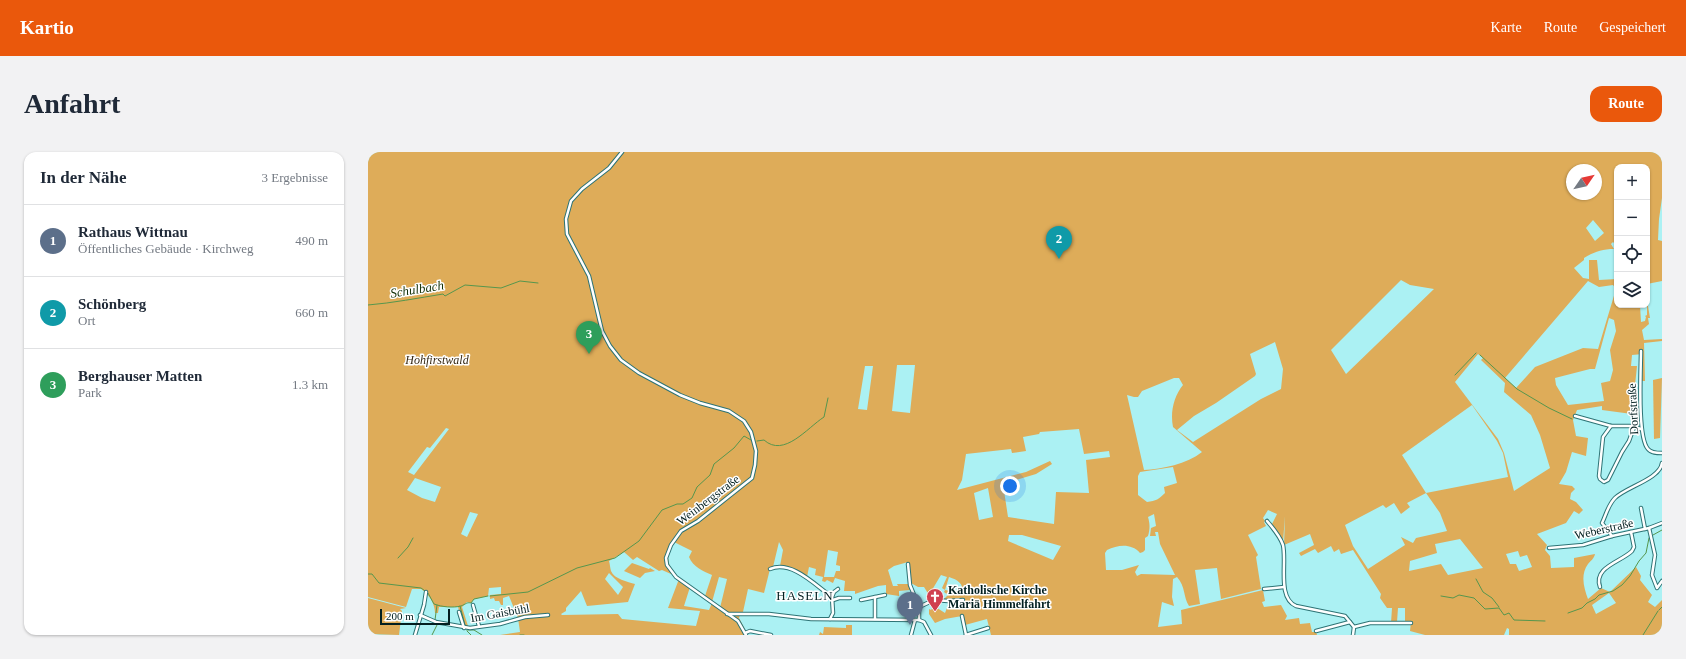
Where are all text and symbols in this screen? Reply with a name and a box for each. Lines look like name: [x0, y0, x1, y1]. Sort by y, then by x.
text: Kartio: [20, 17, 74, 38]
text: Karte: [1491, 20, 1522, 35]
text: Route: [1544, 20, 1577, 35]
text: Gespeichert: [1599, 20, 1666, 35]
button: Route: [1590, 86, 1662, 122]
text: Anfahrt: [24, 88, 120, 119]
north arrow: [1566, 164, 1602, 200]
map controls: [1614, 164, 1650, 308]
button: +: [1614, 164, 1650, 200]
text: In der Nähe: [40, 168, 127, 187]
text: 3 Ergebnisse: [261, 170, 328, 185]
button: −: [1614, 200, 1650, 236]
text: Rathaus Wittnau: [78, 224, 188, 240]
pin: 2: [1046, 226, 1072, 259]
text: 1: [50, 233, 56, 248]
text: 490 m: [295, 233, 328, 248]
button: locate: [1614, 236, 1650, 272]
text: Öffentliches Gebäude · Kirchweg: [78, 241, 254, 256]
button: layers: [1614, 272, 1650, 308]
water label: Schulbach: [389, 277, 445, 301]
text: Schönberg: [78, 296, 146, 312]
text: 2: [50, 305, 56, 320]
text: 660 m: [295, 305, 328, 320]
text: Ort: [78, 313, 95, 328]
pin: 3: [576, 321, 602, 354]
park label: Hohfirstwald: [404, 353, 470, 367]
text: Berghauser Matten: [78, 368, 202, 384]
text: 3: [50, 377, 56, 392]
text: 1.3 km: [292, 377, 328, 392]
street label: Dorfstraße: [1625, 383, 1641, 435]
text: Park: [78, 385, 102, 400]
street label: Weinbergstraße: [674, 472, 742, 528]
your location: [1000, 476, 1020, 496]
street label: Weberstraße: [1573, 515, 1635, 543]
place label: Katholische Kirche Mariä Himmelfahrt: [948, 583, 1050, 611]
church icon: Katholische Kirche Mariä Himmelfahrt: [925, 587, 945, 612]
district label: HASELN: [776, 588, 834, 603]
pin: 1: [897, 592, 923, 625]
street label: Im Gaisbühl: [469, 601, 531, 625]
scale bar: [380, 607, 450, 626]
text: 200 m: [386, 610, 414, 622]

